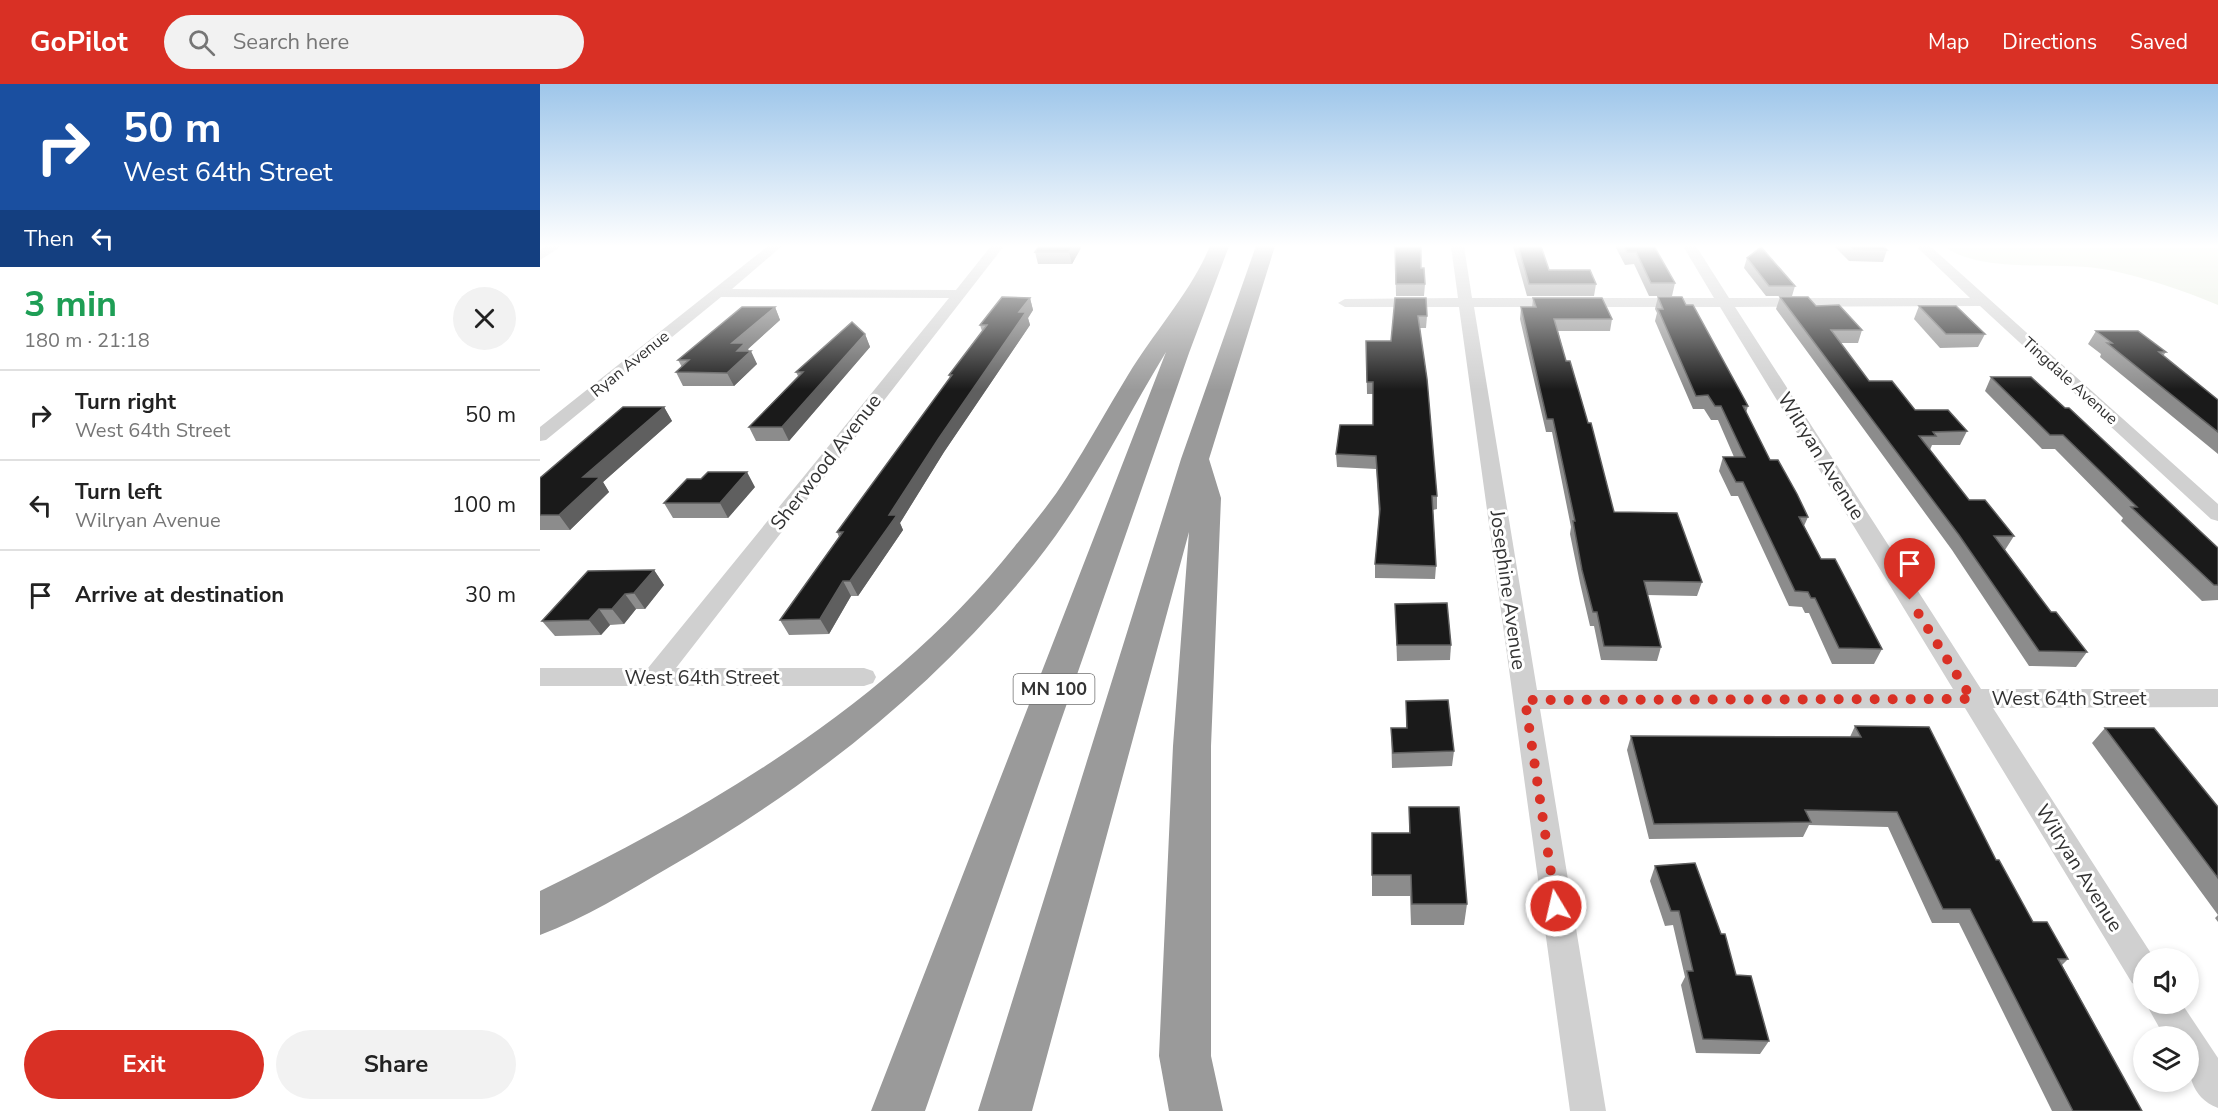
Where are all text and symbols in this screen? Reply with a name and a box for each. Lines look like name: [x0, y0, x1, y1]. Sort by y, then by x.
search box: [164, 15, 584, 69]
text: GoPilot: [30, 23, 128, 61]
icon: search: [185, 26, 218, 59]
text: Search here: [233, 27, 349, 57]
text: Map: [1928, 28, 1969, 56]
text: Directions: [2002, 28, 2097, 56]
text: Saved: [2130, 28, 2188, 56]
text: 50 m: [123, 100, 222, 157]
icon: right: [24, 108, 102, 186]
text: West 64th Street: [123, 154, 333, 191]
icon: left: [86, 222, 119, 255]
text: Then: [24, 224, 74, 254]
text: 3 min: [24, 280, 117, 329]
button: close: [453, 287, 516, 350]
street label: Ryan Avenue: [586, 326, 674, 402]
text: 180 m · 21:18: [24, 327, 150, 354]
street label: Tingdale Avenue: [2018, 332, 2122, 430]
text: Turn right: [75, 387, 176, 417]
street label: Wilryan Avenue: [1771, 387, 1871, 525]
street label: Sherwood Avenue: [764, 388, 888, 536]
icon: right: [24, 399, 57, 432]
text: 50 m: [465, 400, 516, 430]
text: West 64th Street: [75, 417, 230, 444]
text: Turn left: [75, 477, 162, 507]
icon: left: [24, 489, 57, 522]
text: 100 m: [452, 490, 516, 520]
text: Wilryan Avenue: [75, 507, 221, 534]
street label: Josephine Avenue: [1483, 508, 1533, 671]
pin: [1884, 538, 1935, 600]
icon: arrive: [1893, 547, 1926, 580]
icon: arrive: [24, 579, 57, 612]
text: Arrive at destination: [75, 580, 284, 610]
text: 30 m: [465, 580, 516, 610]
street label: West 64th Street: [624, 664, 781, 691]
road number: MN 100: [1014, 674, 1094, 704]
street label: West 64th Street: [1991, 685, 2148, 712]
street label: Wilryan Avenue: [2029, 799, 2129, 937]
position arrow: [1524, 874, 1588, 938]
map controls: [2133, 948, 2199, 1092]
button: sound: [2133, 948, 2199, 1014]
button: layers: [2133, 1026, 2199, 1092]
button: Exit: [24, 1030, 264, 1099]
button: Share: [276, 1030, 516, 1099]

